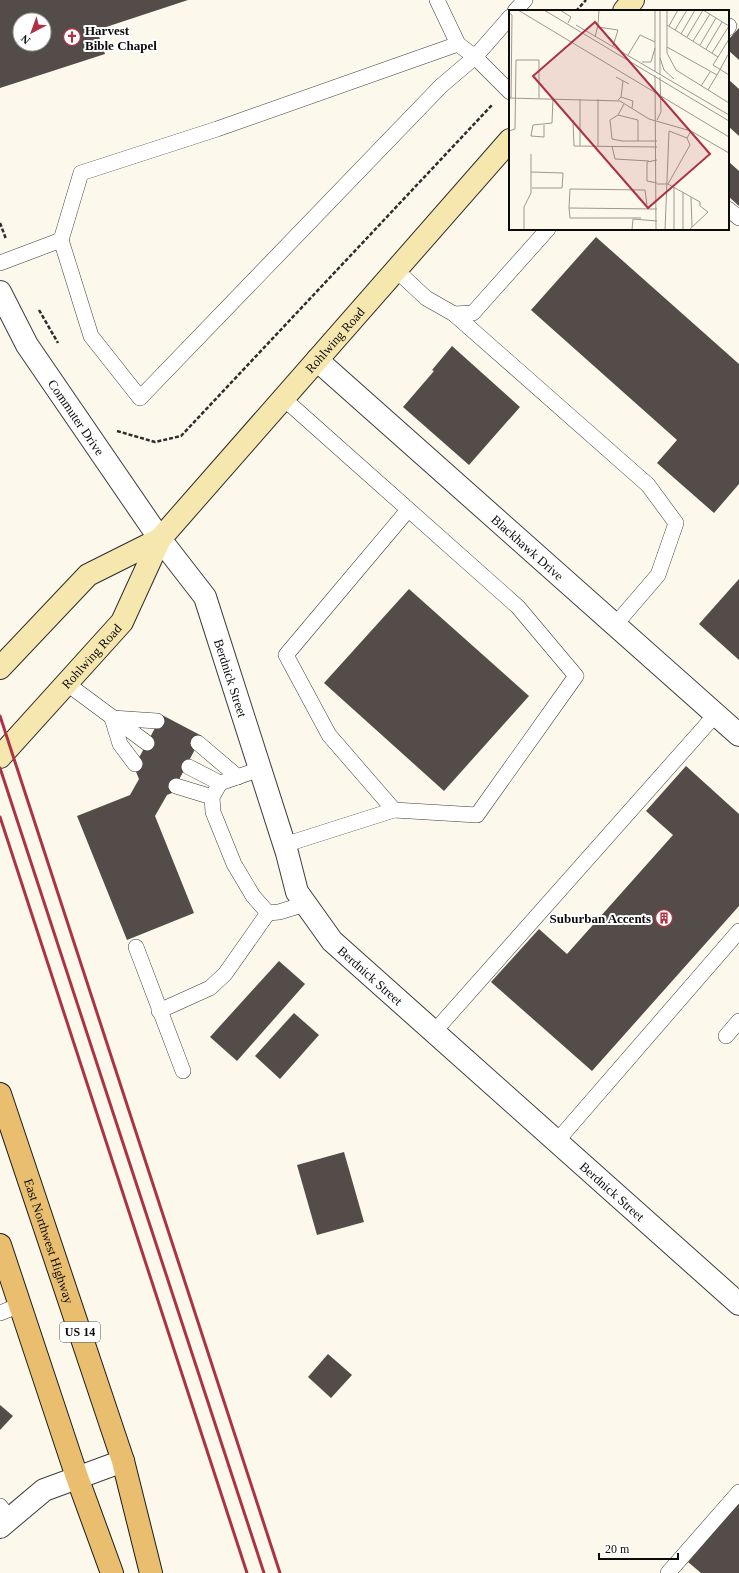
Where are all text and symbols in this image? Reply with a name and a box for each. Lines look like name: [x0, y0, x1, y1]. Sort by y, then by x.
inset map: [509, 10, 729, 230]
north arrow: [12, 12, 52, 52]
place label: Harvest Bible Chapel: [85, 23, 157, 53]
church icon: Harvest Bible Chapel: [62, 27, 82, 47]
text: N: [18, 32, 32, 47]
street label: Rohlwing Road: [302, 304, 368, 376]
street label: Commuter Drive: [45, 377, 107, 458]
street label: Blackhawk Drive: [488, 512, 567, 584]
street label: Rohlwing Road: [58, 621, 125, 692]
street label: Berdnick Street: [211, 637, 250, 719]
building icon: Suburban Accents: [654, 908, 674, 928]
place label: Suburban Accents: [550, 911, 651, 926]
street label: Berdnick Street: [335, 943, 406, 1009]
street label: Berdnick Street: [577, 1159, 648, 1224]
street label: East Northwest Highway: [21, 1177, 77, 1306]
road number: US 14: [60, 1322, 100, 1342]
scale bar: [599, 1535, 678, 1561]
text: 20 m: [605, 1542, 630, 1556]

